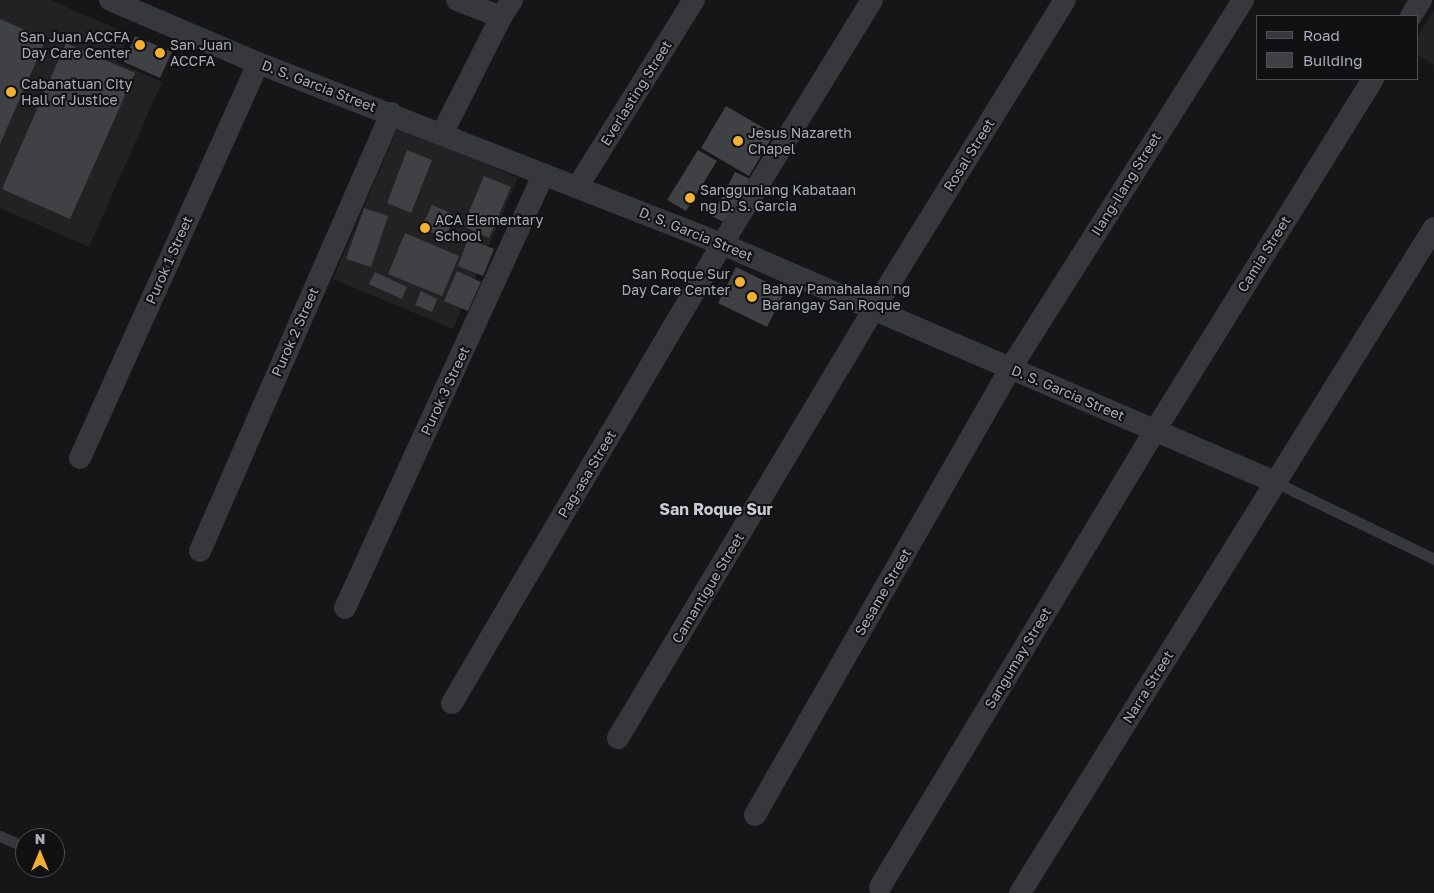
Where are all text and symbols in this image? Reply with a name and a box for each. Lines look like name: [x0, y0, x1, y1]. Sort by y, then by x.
legend: [1256, 15, 1419, 80]
text: Road: [1303, 26, 1340, 44]
place label: San Juan ACCFA Day Care Center: [20, 29, 130, 62]
place label: San Juan ACCFA: [170, 37, 232, 70]
street label: Everlasting Street: [597, 37, 675, 149]
marker: San Juan ACCFA Day Care Center: [134, 39, 146, 51]
marker: San Juan ACCFA: [154, 47, 166, 59]
text: Building: [1303, 51, 1363, 69]
street label: D. S. Garcia Street: [259, 56, 379, 116]
place label: Cabanatuan City Hall of Justice: [21, 76, 132, 108]
marker: Cabanatuan City Hall of Justice: [5, 86, 17, 98]
street label: Rosal Street: [940, 116, 998, 194]
place label: Jesus Nazareth Chapel: [748, 125, 852, 158]
street label: Ilang-Ilang Street: [1088, 129, 1164, 239]
marker: Jesus Nazareth Chapel: [732, 135, 744, 147]
place label: Sangguniang Kabataan ng D. S. Garcia: [700, 182, 856, 214]
marker: Sangguniang Kabataan ng D. S. Garcia: [684, 192, 696, 204]
street label: D. S. Garcia Street: [637, 204, 755, 264]
place label: ACA Elementary School: [435, 212, 543, 244]
street label: Purok 1 Street: [142, 213, 196, 307]
street label: Camia Street: [1234, 213, 1294, 295]
marker: ACA Elementary School: [419, 222, 431, 234]
place label: San Roque Sur Day Care Center: [622, 266, 730, 298]
marker: San Roque Sur Day Care Center: [734, 276, 746, 288]
place label: Bahay Pamahalaan ng Barangay San Roque: [762, 281, 910, 314]
street label: Purok 2 Street: [268, 285, 322, 379]
marker: Bahay Pamahalaan ng Barangay San Roque: [746, 291, 758, 303]
street label: Purok 3 Street: [417, 344, 473, 438]
street label: D. S. Garcia Street: [1009, 362, 1127, 424]
street label: Pag-asa Street: [554, 427, 620, 521]
district label: San Roque Sur: [659, 499, 773, 519]
street label: Camantigue Street: [668, 530, 748, 646]
street label: Sesame Street: [851, 545, 915, 639]
street label: Sangumay Street: [981, 604, 1055, 712]
street label: Narra Street: [1119, 648, 1177, 726]
north arrow: [15, 828, 65, 878]
text: N: [35, 830, 45, 847]

